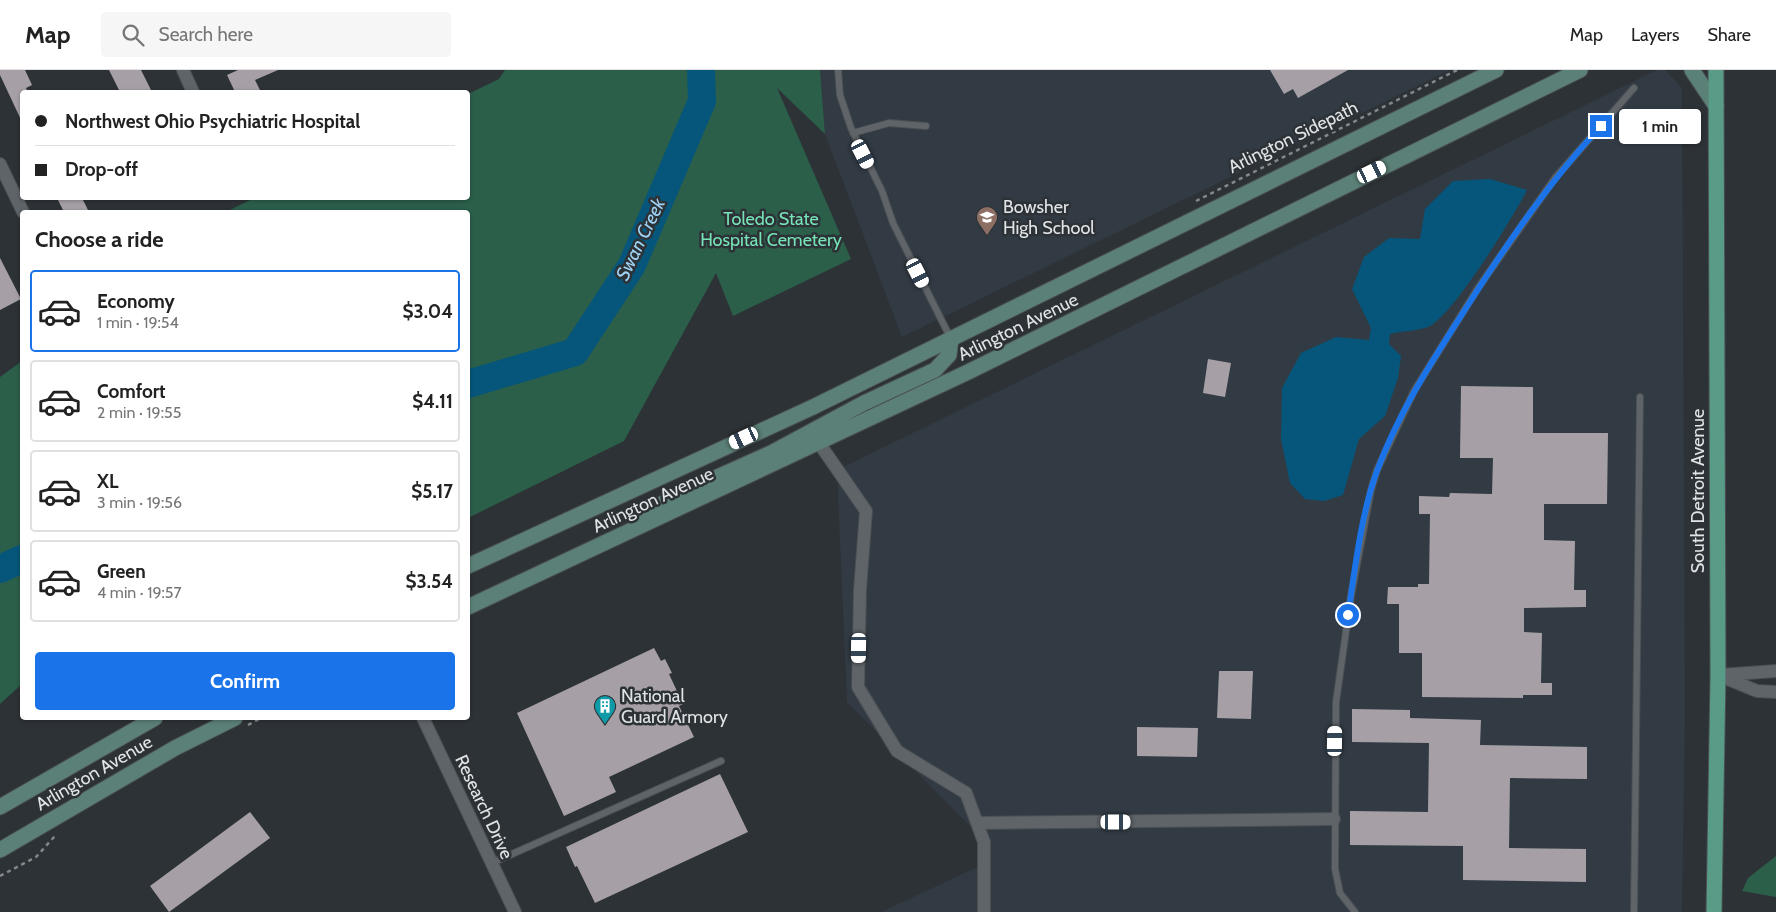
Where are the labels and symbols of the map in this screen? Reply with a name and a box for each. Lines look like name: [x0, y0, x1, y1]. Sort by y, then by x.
street label: Arlington Sidepath: [1225, 96, 1361, 178]
callout: 1 min: [1618, 108, 1701, 144]
route end: [1590, 115, 1612, 137]
car: [849, 137, 876, 171]
car: [1355, 159, 1388, 185]
water label: Swan Creek: [611, 194, 671, 284]
place label: Bowsher High School: [1003, 196, 1095, 239]
school or university icon: Bowsher High School: [975, 205, 999, 236]
park label: Toledo State Hospital Cemetery: [700, 208, 842, 251]
car: [904, 256, 931, 290]
street label: Arlington Avenue: [954, 288, 1082, 366]
street label: South Detroit Avenue: [1687, 409, 1709, 573]
car: [727, 425, 760, 451]
street label: Arlington Avenue: [589, 462, 717, 538]
route start: [1337, 604, 1359, 626]
car: [851, 633, 866, 663]
place label: National Guard Armory: [621, 685, 728, 728]
building icon: National Guard Armory: [593, 694, 617, 725]
car: [1327, 726, 1342, 756]
street label: Arlington Avenue: [32, 731, 156, 815]
street label: Research Drive: [450, 751, 518, 863]
car: [1101, 815, 1131, 830]

